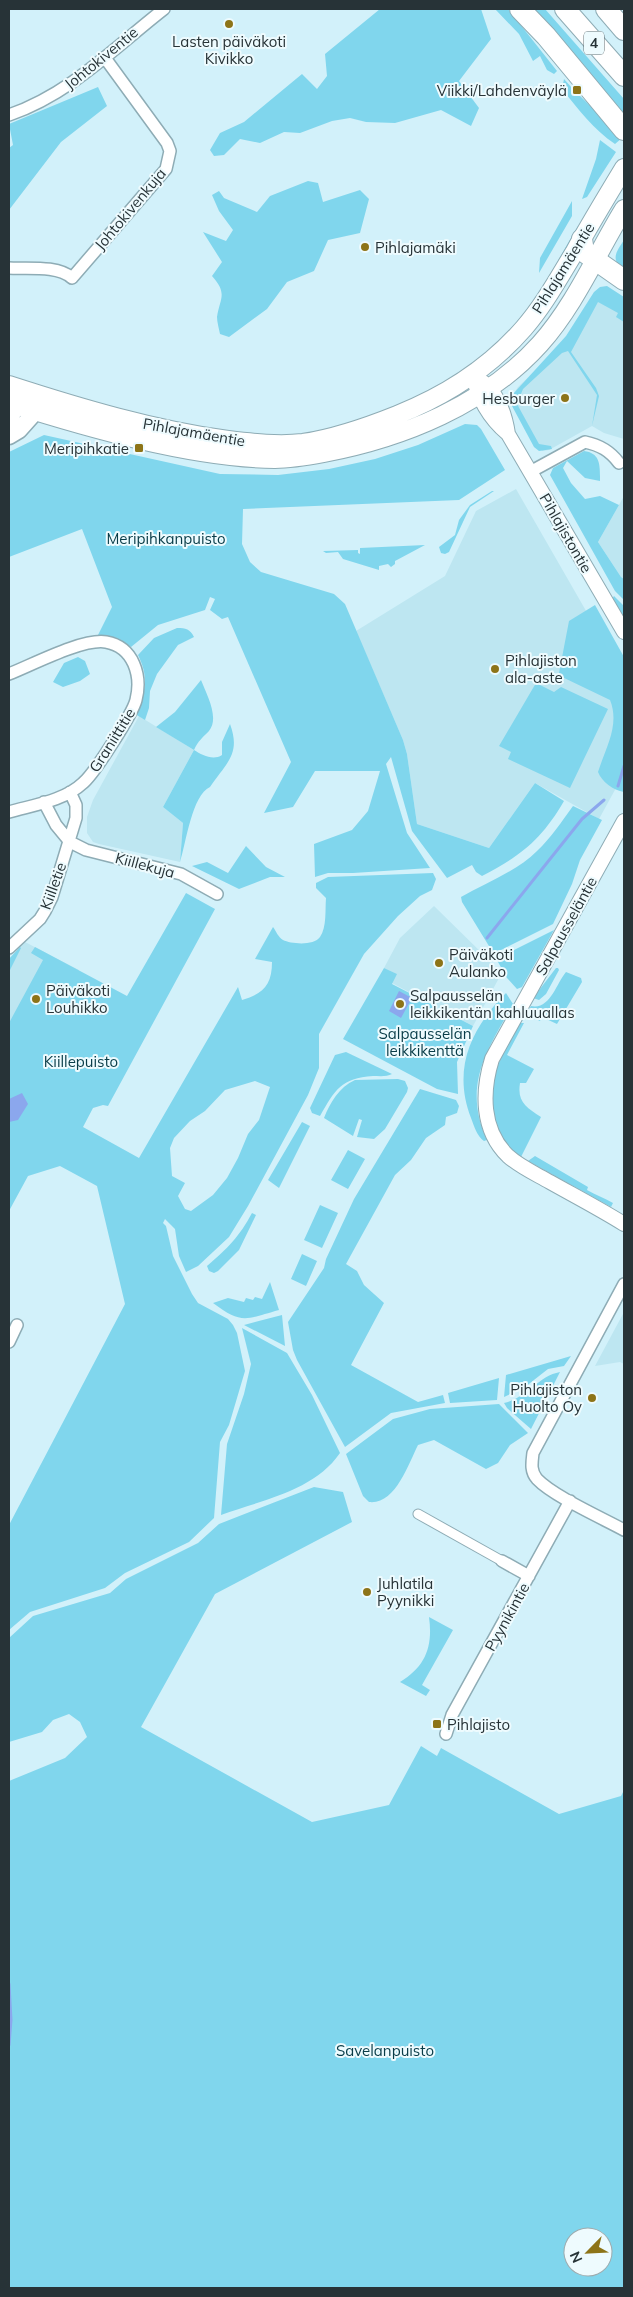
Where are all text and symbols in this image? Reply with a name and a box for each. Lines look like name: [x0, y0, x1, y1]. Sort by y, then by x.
marker: Lasten päiväkoti Kivikko: [223, 18, 235, 30]
street label: Johtokiventie: [60, 23, 142, 93]
place label: Lasten päiväkoti Kivikko: [172, 32, 286, 68]
road number: 4: [584, 32, 604, 54]
place label: Viikki/Lahdenväylä: [437, 81, 567, 100]
marker: Viikki/Lahdenväylä: [571, 84, 583, 96]
street label: Johtokivenkuja: [90, 164, 170, 254]
street label: Pihlajamäentie: [528, 219, 598, 317]
place label: Pihlajamäki: [375, 238, 456, 257]
marker: Pihlajamäki: [359, 241, 371, 253]
place label: Hesburger: [482, 389, 556, 408]
marker: Hesburger: [559, 392, 571, 404]
street label: Pihlajamäentie: [141, 414, 247, 450]
place label: Meripihkatie: [44, 439, 129, 458]
marker: Meripihkatie: [133, 442, 145, 454]
street label: Pihlajistontie: [536, 490, 596, 576]
park label: Meripihkanpuisto: [106, 529, 226, 548]
place label: Pihlajiston ala-aste: [505, 651, 577, 687]
marker: Pihlajiston ala-aste: [489, 663, 501, 675]
street label: Graniittitie: [85, 704, 139, 776]
street label: Kiillekuja: [113, 848, 177, 882]
street label: Kiilletie: [36, 860, 70, 912]
street label: Salpausseläntie: [531, 873, 601, 979]
place label: Päiväkoti Aulanko: [449, 945, 513, 981]
marker: Päiväkoti Aulanko: [433, 957, 445, 969]
place label: Päiväkoti Louhikko: [46, 981, 110, 1017]
place label: Salpausselän leikkikentän kahluuallas: [410, 986, 575, 1022]
marker: Päiväkoti Louhikko: [30, 993, 42, 1005]
marker: Salpausselän leikkikentän kahluuallas: [394, 998, 406, 1010]
park label: Salpausselän leikkikenttä: [379, 1024, 471, 1060]
park label: Kiillepuisto: [44, 1052, 118, 1071]
place label: Pihlajiston Huolto Oy: [510, 1380, 582, 1416]
marker: Pihlajiston Huolto Oy: [586, 1392, 598, 1404]
place label: Juhlatila Pyynikki: [377, 1574, 434, 1610]
street label: Pyynikintie: [480, 1579, 534, 1655]
marker: Juhlatila Pyynikki: [361, 1586, 373, 1598]
place label: Pihlajisto: [447, 1715, 510, 1734]
marker: Pihlajisto: [431, 1718, 443, 1730]
park label: Savelanpuisto: [336, 2041, 434, 2060]
north arrow: [563, 2227, 613, 2277]
text: N: [566, 2249, 586, 2266]

